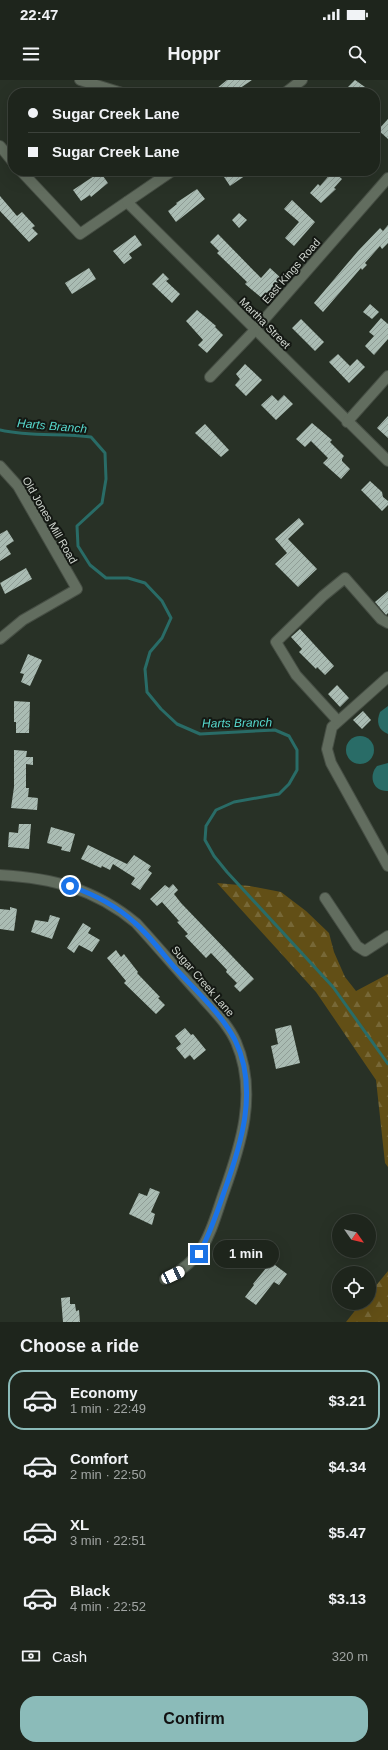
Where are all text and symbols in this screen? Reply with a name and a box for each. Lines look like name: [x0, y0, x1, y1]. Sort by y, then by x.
text: 22:47: [20, 6, 58, 23]
icon: menu: [20, 43, 42, 65]
icon: search: [346, 43, 368, 65]
text: Hoppr: [168, 44, 221, 64]
text: Sugar Creek Lane: [52, 105, 180, 122]
text: Sugar Creek Lane: [52, 143, 180, 160]
street label: East Kings Road: [260, 236, 322, 306]
street label: Martha Street: [237, 295, 293, 351]
water label: Harts Branch: [17, 416, 88, 436]
street label: Old Jones Mill Road: [20, 474, 80, 566]
water label: Harts Branch: [202, 715, 272, 731]
route start: [61, 877, 79, 895]
street label: Sugar Creek Lane: [169, 943, 237, 1019]
north arrow: [332, 1214, 376, 1258]
map controls: [332, 1214, 376, 1310]
callout: 1 min: [213, 1240, 279, 1268]
route end: [190, 1245, 208, 1263]
text: 1 min: [229, 1246, 263, 1261]
car: [160, 1264, 186, 1286]
button: locate: [332, 1266, 376, 1310]
text: Choose a ride: [20, 1336, 139, 1356]
icon: car: [22, 1382, 58, 1418]
text: Economy: [70, 1384, 138, 1401]
text: $3.21: [328, 1392, 366, 1409]
text: 1 min · 22:49: [70, 1401, 146, 1416]
icon: car: [22, 1448, 58, 1484]
text: Comfort: [70, 1450, 128, 1467]
text: $4.34: [328, 1458, 366, 1475]
text: 2 min · 22:50: [70, 1467, 146, 1482]
icon: car: [22, 1514, 58, 1550]
text: XL: [70, 1516, 89, 1533]
text: $5.47: [328, 1524, 366, 1541]
text: 3 min · 22:51: [70, 1533, 146, 1548]
icon: car: [22, 1580, 58, 1616]
text: Black: [70, 1582, 110, 1599]
text: $3.13: [328, 1590, 366, 1607]
text: 4 min · 22:52: [70, 1599, 146, 1614]
icon: cash: [20, 1645, 42, 1667]
text: Cash: [52, 1648, 87, 1665]
text: 320 m: [332, 1649, 368, 1664]
button: Confirm: [20, 1696, 368, 1742]

